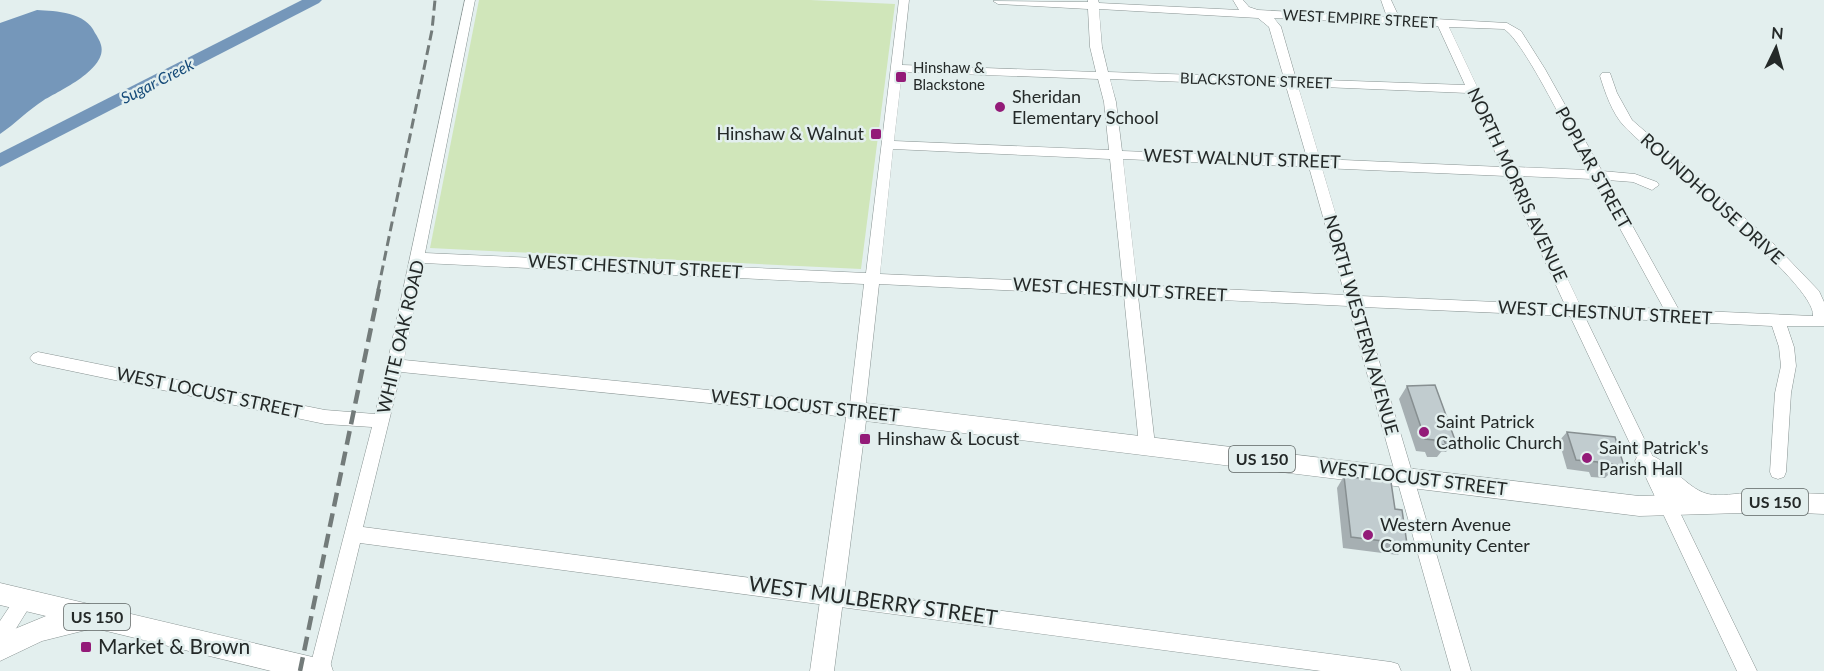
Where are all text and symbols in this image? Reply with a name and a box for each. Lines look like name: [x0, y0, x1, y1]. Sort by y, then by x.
street label: WEST EMPIRE STREET: [1282, 5, 1438, 31]
north arrow: [1746, 18, 1806, 78]
text: N: [1770, 23, 1784, 43]
water label: Sugar Creek: [117, 54, 197, 107]
place label: Hinshaw & Blackstone: [913, 58, 985, 93]
street label: BLACKSTONE STREET: [1180, 68, 1333, 92]
marker: Hinshaw & Blackstone: [894, 70, 908, 84]
street label: NORTH MORRIS AVENUE: [1463, 84, 1573, 285]
place label: Sheridan Elementary School: [1012, 85, 1159, 128]
marker: Sheridan Elementary School: [993, 100, 1007, 114]
street label: POPLAR STREET: [1551, 103, 1637, 233]
place label: Hinshaw & Walnut: [716, 122, 865, 144]
marker: Hinshaw & Walnut: [869, 127, 883, 141]
street label: ROUNDHOUSE DRIVE: [1637, 128, 1789, 268]
street label: WEST WALNUT STREET: [1143, 144, 1341, 172]
street label: NORTH WESTERN AVENUE: [1320, 212, 1404, 437]
street label: WEST CHESTNUT STREET: [527, 249, 743, 283]
street label: WHITE OAK ROAD: [372, 258, 428, 416]
street label: WEST CHESTNUT STREET: [1012, 272, 1228, 306]
street label: WEST CHESTNUT STREET: [1497, 295, 1713, 329]
street label: WEST LOCUST STREET: [114, 362, 304, 423]
street label: WEST LOCUST STREET: [710, 384, 901, 426]
place label: Saint Patrick Catholic Church: [1436, 410, 1562, 453]
marker: Saint Patrick Catholic Church: [1417, 425, 1431, 439]
place label: Hinshaw & Locust: [877, 427, 1020, 449]
marker: Hinshaw & Locust: [858, 432, 872, 446]
place label: Saint Patrick's Parish Hall: [1599, 436, 1709, 479]
road number: US 150: [1229, 446, 1295, 472]
marker: Saint Patrick's Parish Hall: [1580, 451, 1594, 465]
street label: WEST LOCUST STREET: [1318, 455, 1509, 500]
road number: US 150: [1742, 489, 1808, 515]
place label: Western Avenue Community Center: [1380, 513, 1530, 556]
marker: Western Avenue Community Center: [1361, 528, 1375, 542]
street label: WEST MULBERRY STREET: [747, 570, 1000, 629]
road number: US 150: [64, 604, 130, 630]
place label: Market & Brown: [98, 633, 250, 658]
marker: Market & Brown: [79, 640, 93, 654]

